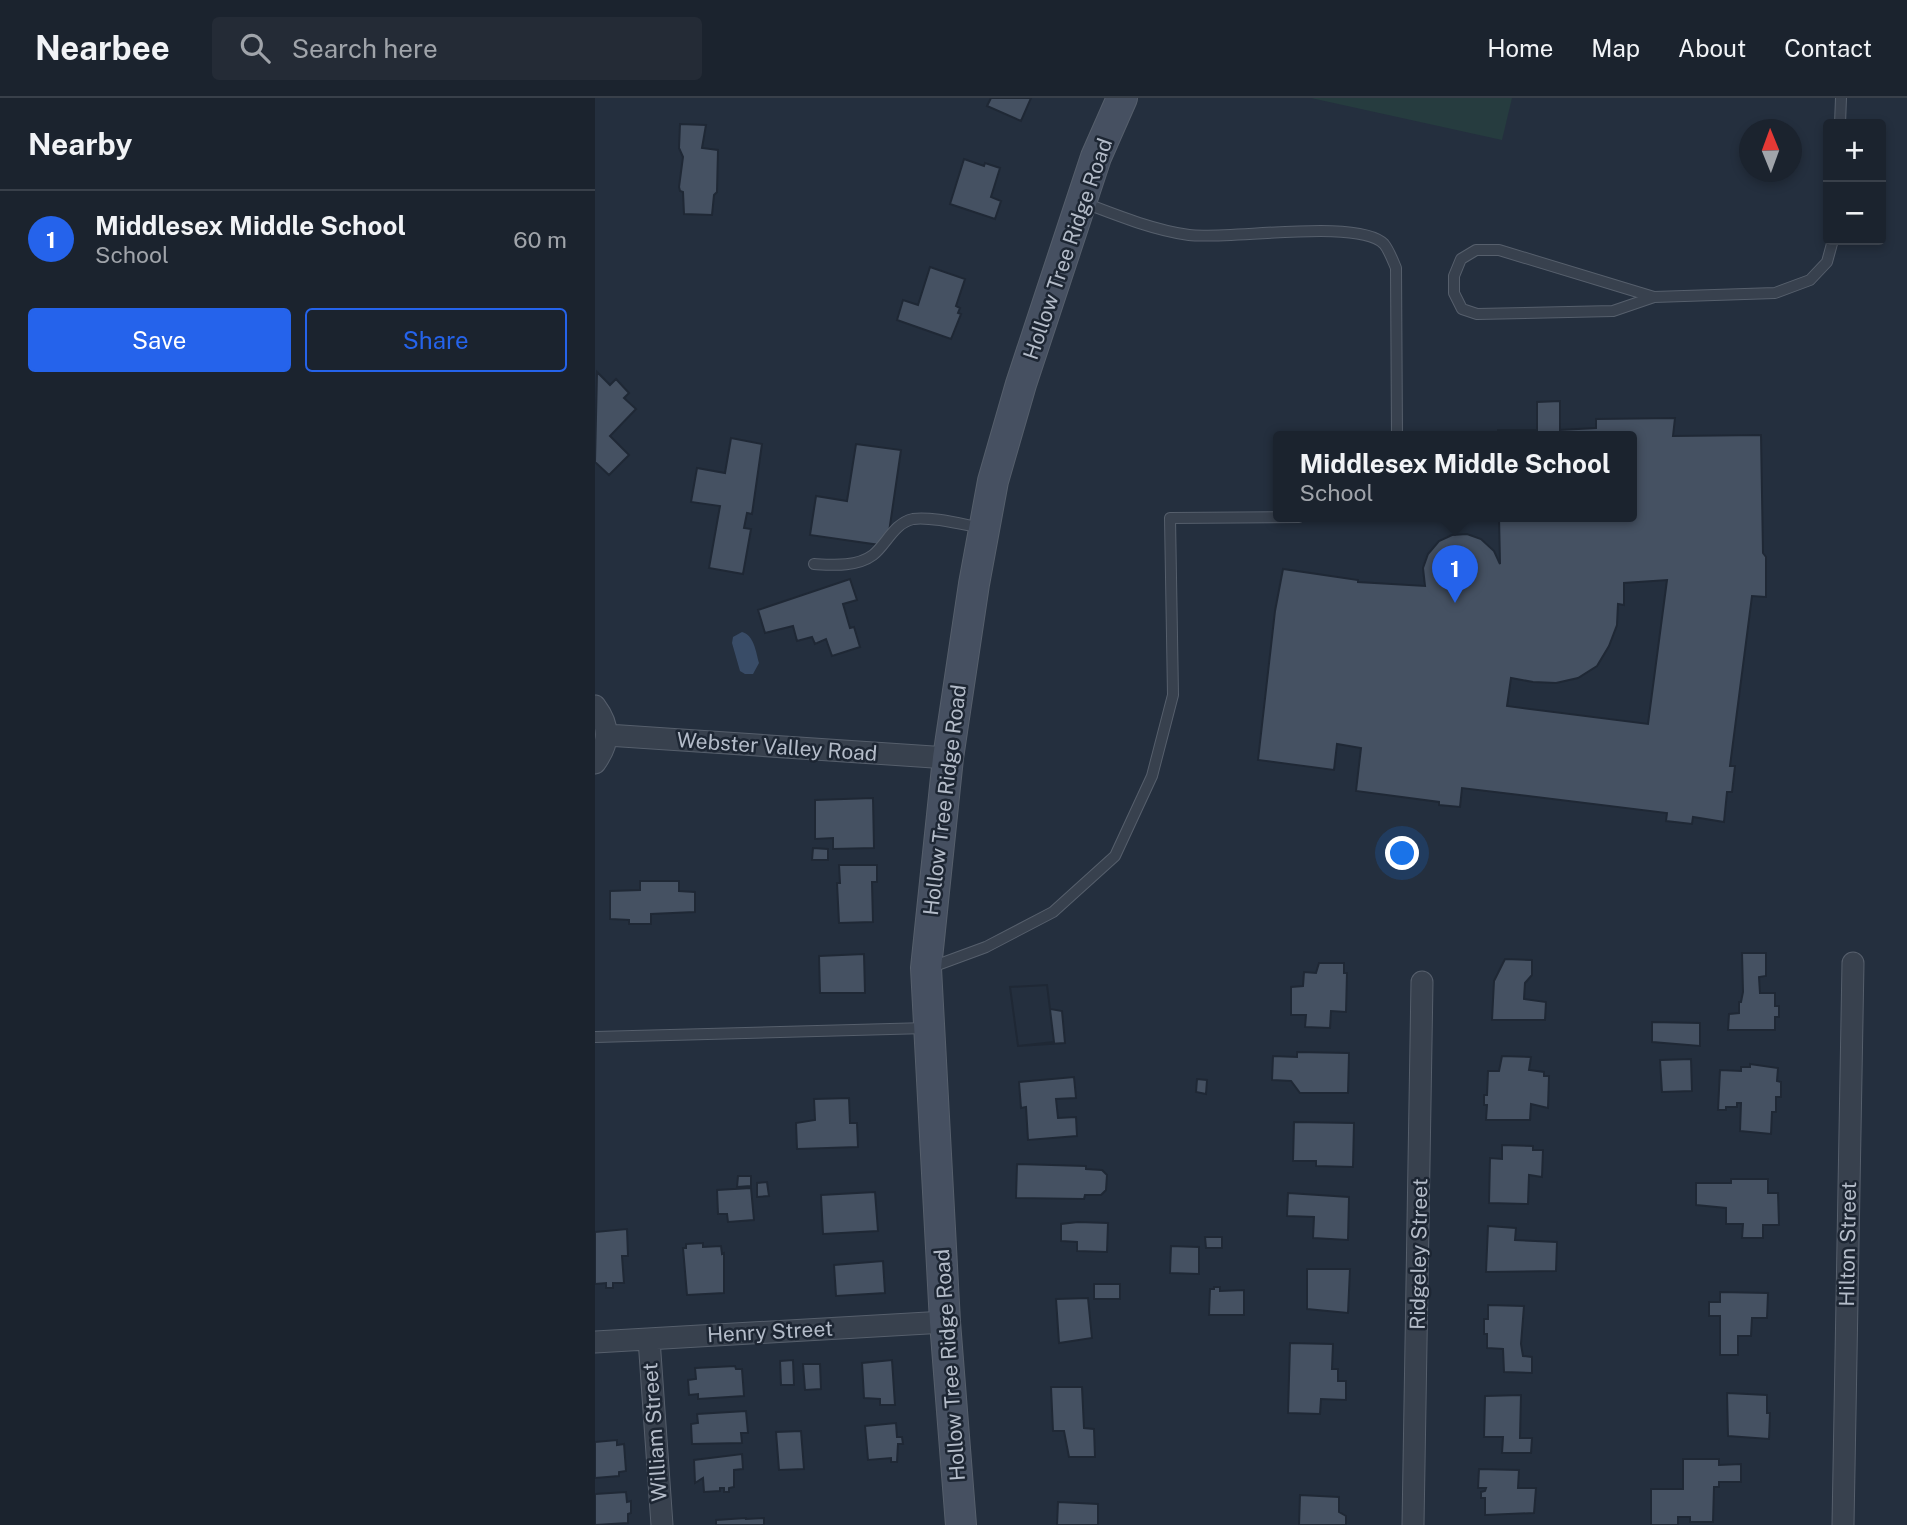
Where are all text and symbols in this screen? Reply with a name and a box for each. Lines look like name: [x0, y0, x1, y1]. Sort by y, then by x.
search box: [212, 17, 702, 80]
text: Nearbee: [35, 29, 170, 67]
icon: search: [236, 29, 274, 67]
text: Search here: [292, 33, 438, 64]
text: Home: [1487, 34, 1553, 62]
text: Map: [1591, 34, 1640, 62]
text: About: [1678, 34, 1746, 62]
text: Contact: [1784, 34, 1872, 62]
north arrow: [1739, 119, 1802, 182]
map controls: [1823, 119, 1886, 245]
button: +: [1823, 119, 1886, 182]
text: Nearby: [28, 126, 132, 162]
street label: Hollow Tree Ridge Road: [1018, 135, 1117, 363]
button: −: [1823, 182, 1886, 245]
text: Middlesex Middle School: [95, 210, 406, 241]
text: 1: [46, 226, 56, 253]
text: 60 m: [513, 226, 567, 253]
text: School: [95, 241, 169, 268]
button: Save: [28, 308, 291, 372]
button: Share: [305, 308, 567, 372]
popup: [1273, 431, 1637, 522]
text: Middlesex Middle School: [1300, 448, 1610, 479]
text: School: [1300, 479, 1374, 506]
pin: 1: [1432, 545, 1478, 603]
street label: Hollow Tree Ridge Road: [918, 683, 971, 917]
street label: Webster Valley Road: [676, 727, 878, 766]
your location: [1385, 836, 1419, 870]
street label: Ridgeley Street: [1405, 1178, 1432, 1330]
street label: Hilton Street: [1834, 1181, 1861, 1307]
street label: Hollow Tree Ridge Road: [929, 1248, 970, 1482]
street label: Henry Street: [706, 1316, 834, 1347]
street label: William Street: [637, 1362, 672, 1502]

